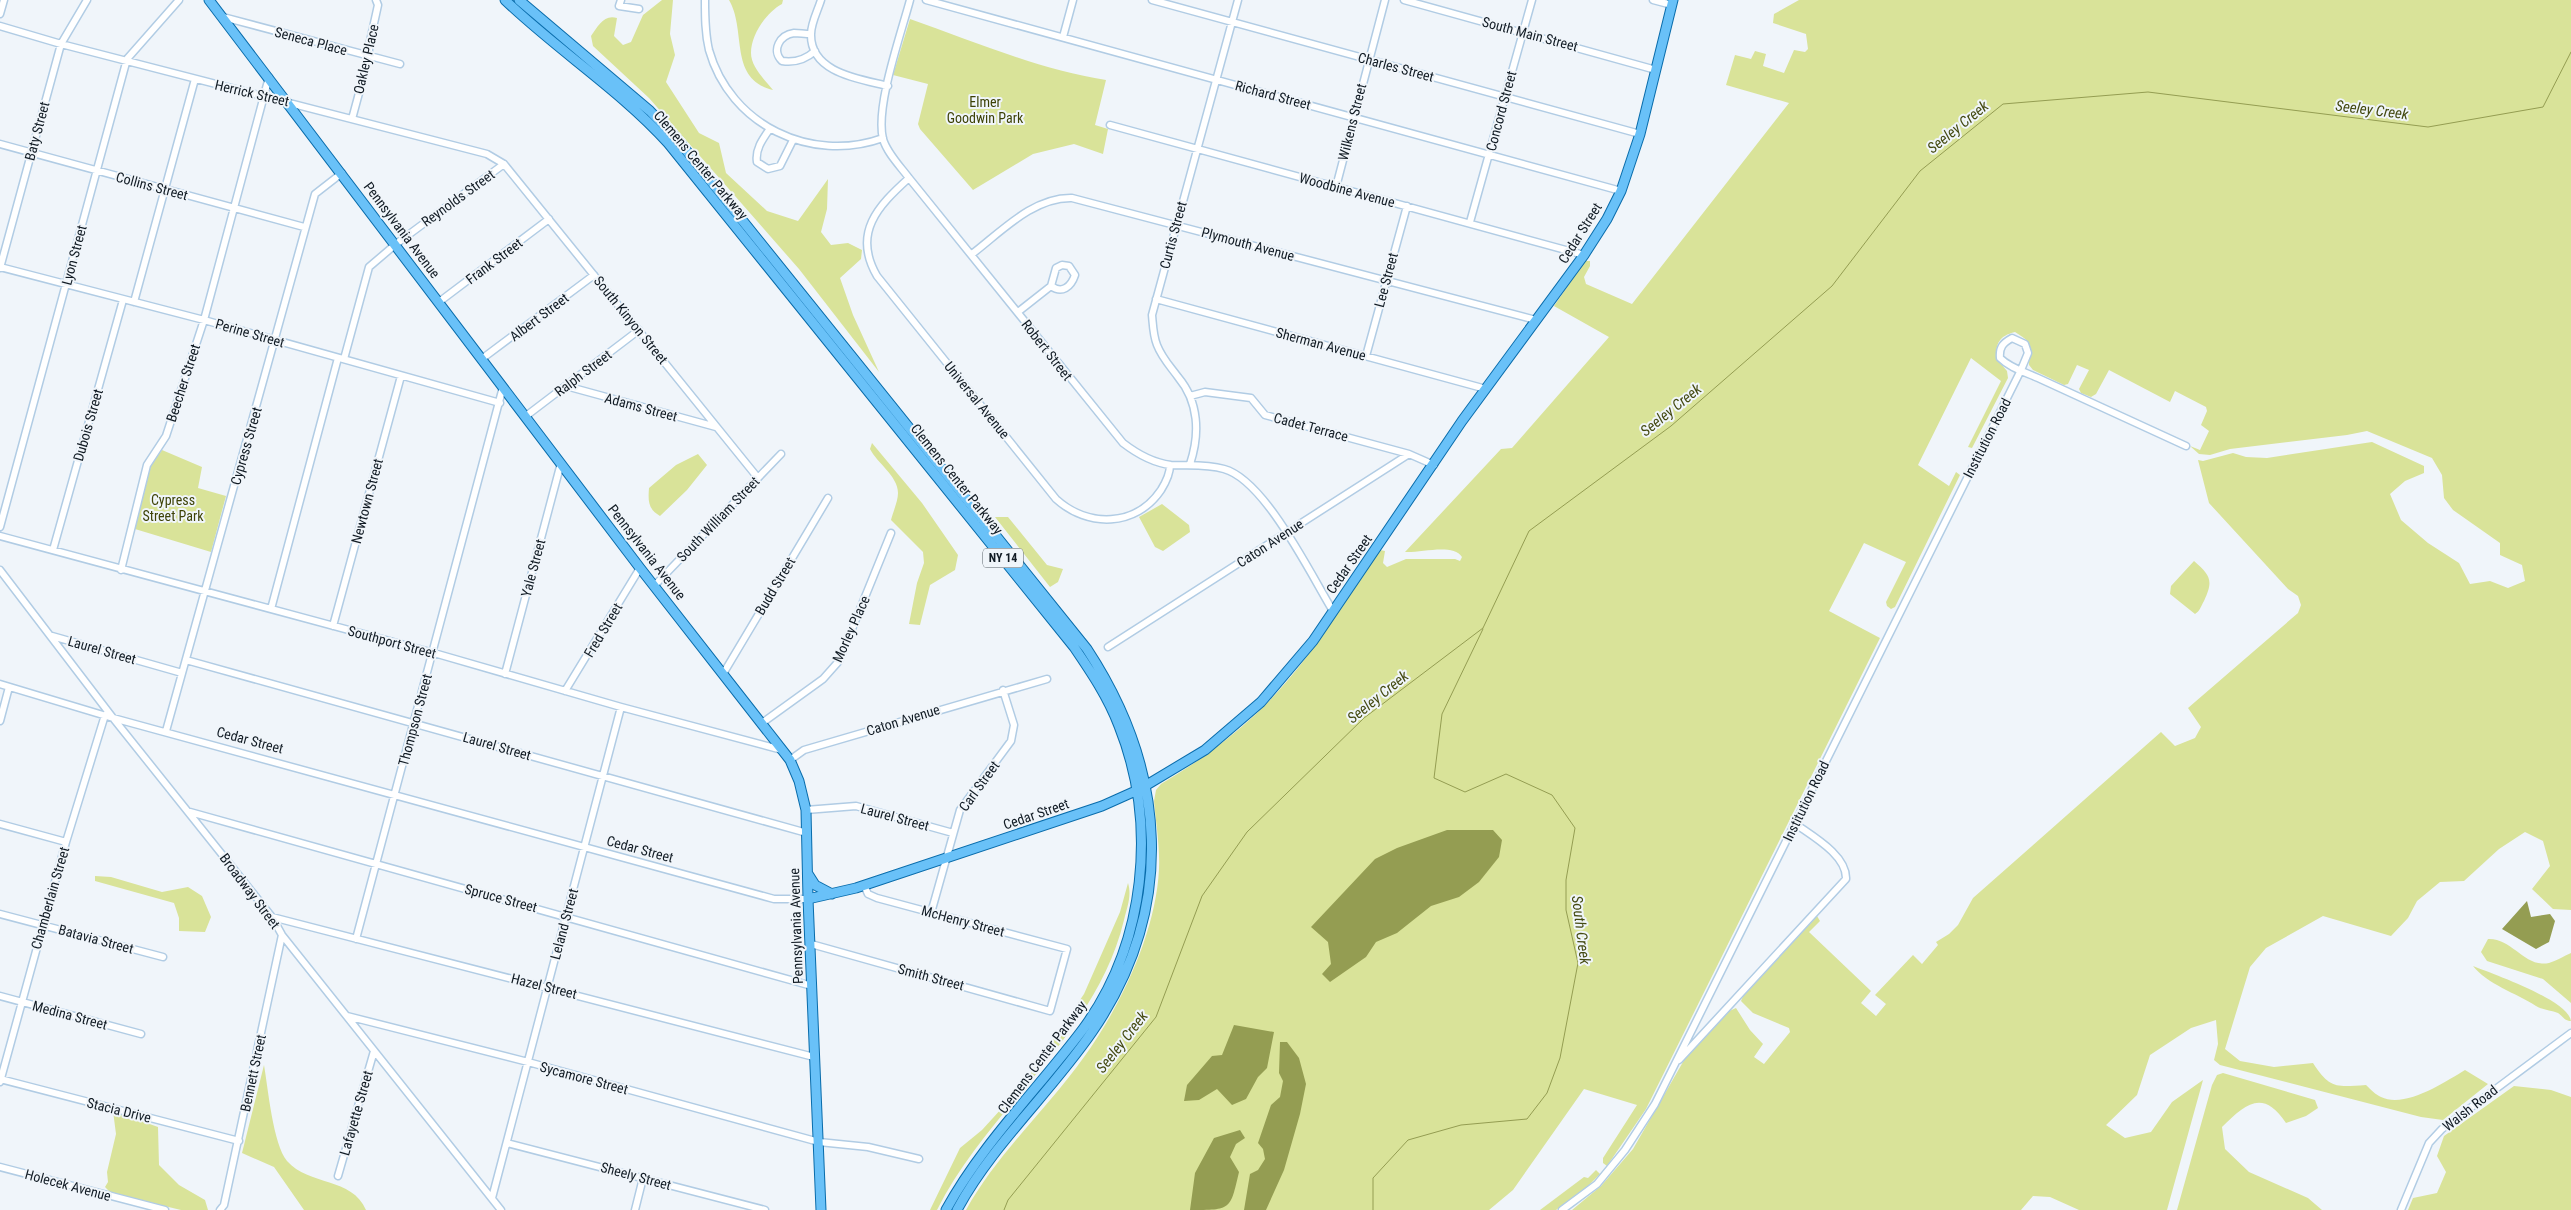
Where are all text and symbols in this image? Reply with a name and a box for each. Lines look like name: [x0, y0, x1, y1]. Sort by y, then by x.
street label: South Main Street: [1480, 14, 1580, 54]
street label: Oakley Place: [350, 22, 382, 95]
street label: Seneca Place: [273, 24, 349, 58]
street label: Charles Street: [1356, 49, 1436, 85]
street label: Concord Street: [1483, 69, 1519, 153]
street label: Herrick Street: [213, 77, 291, 109]
street label: Richard Street: [1233, 77, 1313, 113]
street label: Wilkens Street: [1335, 82, 1369, 162]
park label: Elmer Goodwin Park: [947, 94, 1024, 126]
water label: Seeley Creek: [1924, 97, 1993, 157]
water label: Seeley Creek: [2334, 97, 2410, 123]
street label: Baty Street: [21, 100, 53, 162]
street label: Clemens Center Parkway: [651, 107, 751, 223]
street label: Reynolds Street: [418, 166, 498, 230]
street label: Collins Street: [114, 169, 190, 203]
street label: Woodbine Avenue: [1297, 170, 1397, 211]
street label: Pennsylvania Avenue: [361, 179, 444, 281]
street label: Curtis Street: [1156, 200, 1190, 270]
street label: Cedar Street: [1555, 200, 1605, 266]
street label: Lyon Street: [58, 223, 90, 287]
street label: Plymouth Avenue: [1200, 224, 1297, 264]
street label: Frank Street: [463, 235, 525, 287]
street label: Lee Street: [1371, 251, 1401, 309]
street label: South Kinyon Street: [591, 273, 671, 367]
street label: Albert Street: [506, 290, 572, 344]
street label: Perine Street: [214, 316, 286, 350]
street label: Robert Street: [1018, 316, 1076, 384]
street label: Sherman Avenue: [1274, 324, 1368, 364]
street label: Beecher Street: [163, 342, 203, 424]
street label: Ralph Street: [551, 346, 615, 400]
street label: Universal Avenue: [941, 358, 1013, 442]
water label: Seeley Creek: [1637, 380, 1706, 440]
street label: Dubois Street: [70, 387, 106, 463]
street label: Adams Street: [603, 390, 679, 424]
street label: Institution Road: [1960, 395, 2014, 481]
street label: Cypress Street: [227, 405, 265, 487]
street label: Cadet Terrace: [1272, 409, 1350, 445]
street label: Clemens Center Parkway: [908, 421, 1006, 537]
street label: Newtown Street: [348, 457, 386, 545]
street label: South William Street: [673, 473, 763, 565]
park label: Cypress Street Park: [143, 492, 204, 524]
street label: Pennsylvania Avenue: [605, 501, 689, 603]
street label: Caton Avenue: [1234, 515, 1307, 570]
street label: Cedar Street: [1323, 531, 1375, 597]
street label: Yale Street: [518, 537, 548, 599]
road number: NY 14: [983, 548, 1023, 568]
street label: Budd Street: [752, 554, 798, 618]
street label: Morley Place: [829, 593, 873, 665]
street label: Fred Street: [581, 600, 625, 660]
street label: Southport Street: [346, 623, 438, 661]
street label: Laurel Street: [66, 633, 138, 667]
water label: Seeley Creek: [1344, 667, 1413, 727]
street label: Thompson Street: [395, 672, 435, 768]
street label: Caton Avenue: [864, 701, 942, 739]
street label: Cedar Street: [215, 723, 285, 757]
street label: Laurel Street: [461, 729, 533, 763]
street label: Carl Street: [955, 758, 1003, 814]
street label: Institution Road: [1780, 758, 1832, 844]
street label: Cedar Street: [1001, 795, 1071, 833]
street label: Laurel Street: [859, 800, 931, 834]
street label: Cedar Street: [605, 832, 675, 866]
street label: Chamberlain Street: [28, 845, 72, 951]
street label: Broadway Street: [217, 850, 283, 932]
street label: Pennsylvania Avenue: [786, 867, 806, 984]
street label: Spruce Street: [463, 881, 539, 915]
street label: Leland Street: [547, 887, 581, 961]
water label: South Creek: [1568, 894, 1594, 966]
street label: McHenry Street: [920, 902, 1006, 940]
street label: Batavia Street: [57, 921, 135, 957]
street label: Smith Street: [896, 960, 966, 994]
street label: Hazel Street: [509, 970, 579, 1002]
street label: Medina Street: [31, 997, 109, 1033]
street label: Clemens Center Parkway: [994, 997, 1090, 1117]
water label: Seeley Creek: [1092, 1007, 1152, 1076]
street label: Bennett Street: [237, 1033, 269, 1113]
street label: Sycamore Street: [538, 1059, 630, 1097]
street label: Lafayette Street: [336, 1069, 376, 1157]
street label: Walsh Road: [2440, 1082, 2500, 1134]
street label: Stacia Drive: [85, 1094, 153, 1126]
street label: Sheely Street: [599, 1159, 673, 1193]
street label: Holecek Avenue: [23, 1166, 113, 1204]

